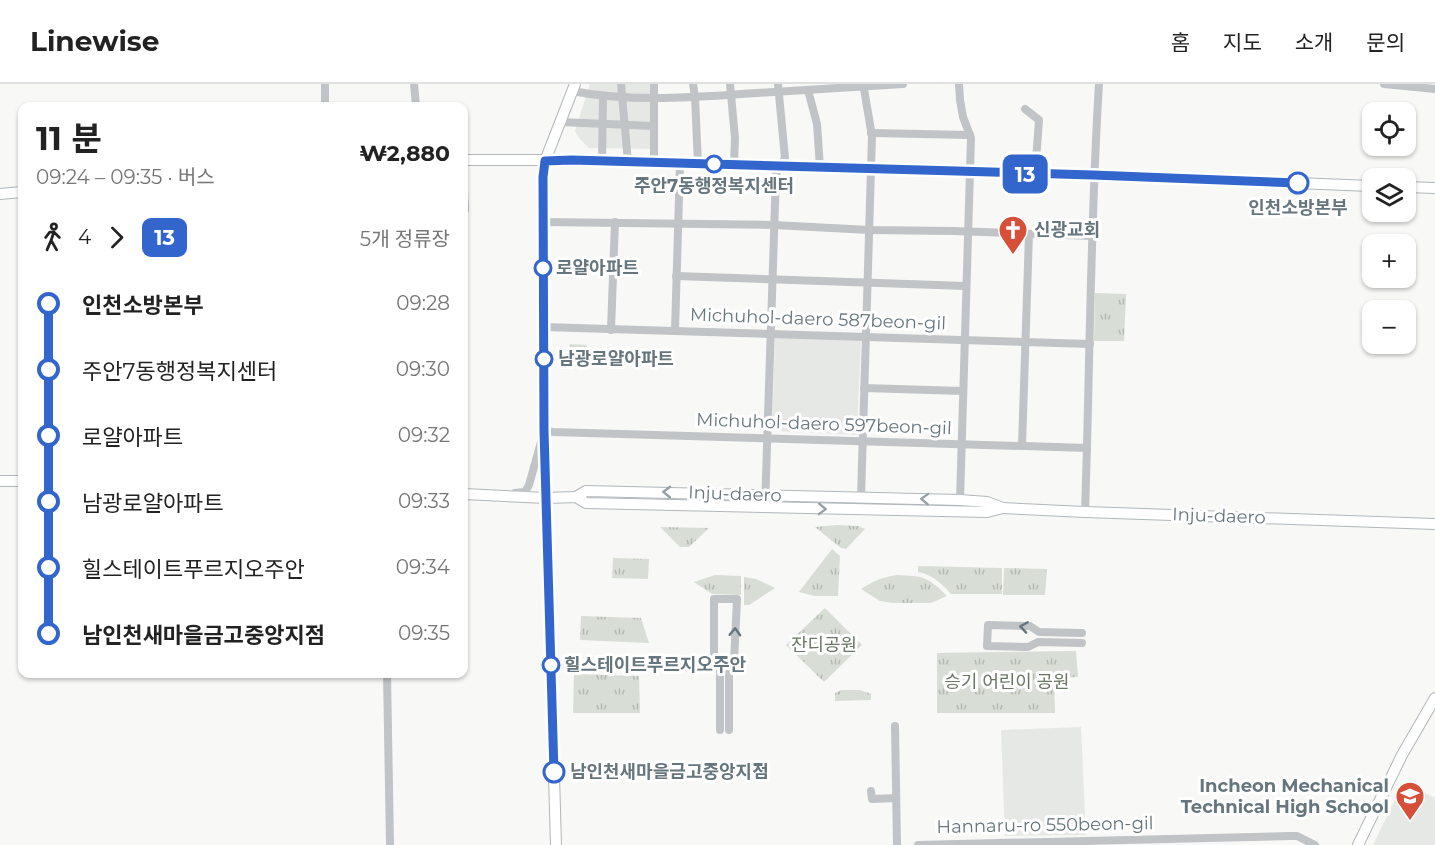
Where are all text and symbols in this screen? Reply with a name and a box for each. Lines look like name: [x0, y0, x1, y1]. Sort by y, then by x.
text: Linewise: [30, 24, 159, 58]
text: 홈: [1171, 30, 1190, 55]
text: 지도: [1223, 30, 1262, 55]
text: 소개: [1295, 30, 1333, 55]
text: 문의: [1366, 30, 1405, 55]
map controls: [1362, 102, 1416, 354]
button: locate: [1362, 102, 1416, 156]
text: 11 분: [36, 118, 102, 158]
text: ₩2,880: [360, 140, 450, 167]
line badge: 13: [998, 154, 1052, 194]
marker: 주안7동행정복지센터: [705, 155, 723, 173]
text: 13: [1015, 162, 1035, 187]
text: 09:24 – 09:35 · 버스: [36, 165, 215, 189]
button: layers: [1362, 168, 1416, 222]
marker: 인천소방본부: [1287, 172, 1309, 194]
place label: 주안7동행정복지센터: [634, 175, 794, 197]
place label: 인천소방본부: [1248, 197, 1348, 219]
church icon: 신광교회: [997, 214, 1029, 256]
place label: 신광교회: [1034, 219, 1100, 241]
icon: walk: [36, 221, 69, 254]
icon: forward: [100, 221, 133, 254]
text: 4: [78, 225, 91, 249]
text: 13: [154, 225, 175, 250]
text: 5개 정류장: [360, 227, 450, 251]
button: +: [1362, 234, 1416, 288]
place label: 로얄아파트: [556, 257, 639, 279]
marker: 로얄아파트: [534, 259, 552, 277]
text: 09:28: [396, 291, 450, 315]
text: 인천소방본부: [82, 292, 203, 319]
button: −: [1362, 300, 1416, 354]
street label: Michuhol-daero 587beon-gil: [690, 304, 946, 334]
place label: 남광로얄아파트: [558, 348, 674, 370]
marker: 남광로얄아파트: [535, 350, 553, 368]
text: 09:30: [396, 357, 450, 381]
text: 주안7동행정복지센터: [82, 358, 277, 385]
street label: Michuhol-daero 597beon-gil: [696, 409, 952, 439]
text: 09:32: [398, 423, 450, 447]
text: 로얄아파트: [82, 424, 183, 451]
street label: Inju-daero: [688, 481, 782, 507]
one-way arrow: [662, 486, 671, 499]
text: 09:33: [398, 489, 450, 513]
text: 남광로얄아파트: [82, 490, 224, 517]
one-way arrow: [920, 493, 929, 506]
one-way arrow: [817, 503, 826, 515]
street label: Inju-daero: [1172, 503, 1266, 529]
text: 09:34: [396, 555, 450, 579]
text: 힐스테이트푸르지오주안: [82, 556, 305, 583]
text: 09:35: [398, 621, 450, 645]
one-way arrow: [1020, 621, 1030, 634]
text: 남인천새마을금고중앙지점: [82, 622, 325, 649]
one-way arrow: [729, 628, 742, 637]
park label: 잔디공원: [791, 634, 857, 656]
place label: 힐스테이트푸르지오주안: [564, 654, 747, 676]
marker: 힐스테이트푸르지오주안: [542, 656, 560, 674]
park label: 승기 어린이 공원: [944, 671, 1070, 693]
marker: 남인천새마을금고중앙지점: [543, 761, 565, 783]
place label: 남인천새마을금고중앙지점: [570, 761, 769, 783]
place label: Incheon Mechanical Technical High School: [1181, 775, 1389, 818]
school or university icon: Incheon Mechanical Technical High School: [1394, 780, 1426, 822]
street label: Hannaru-ro 550beon-gil: [936, 812, 1154, 838]

